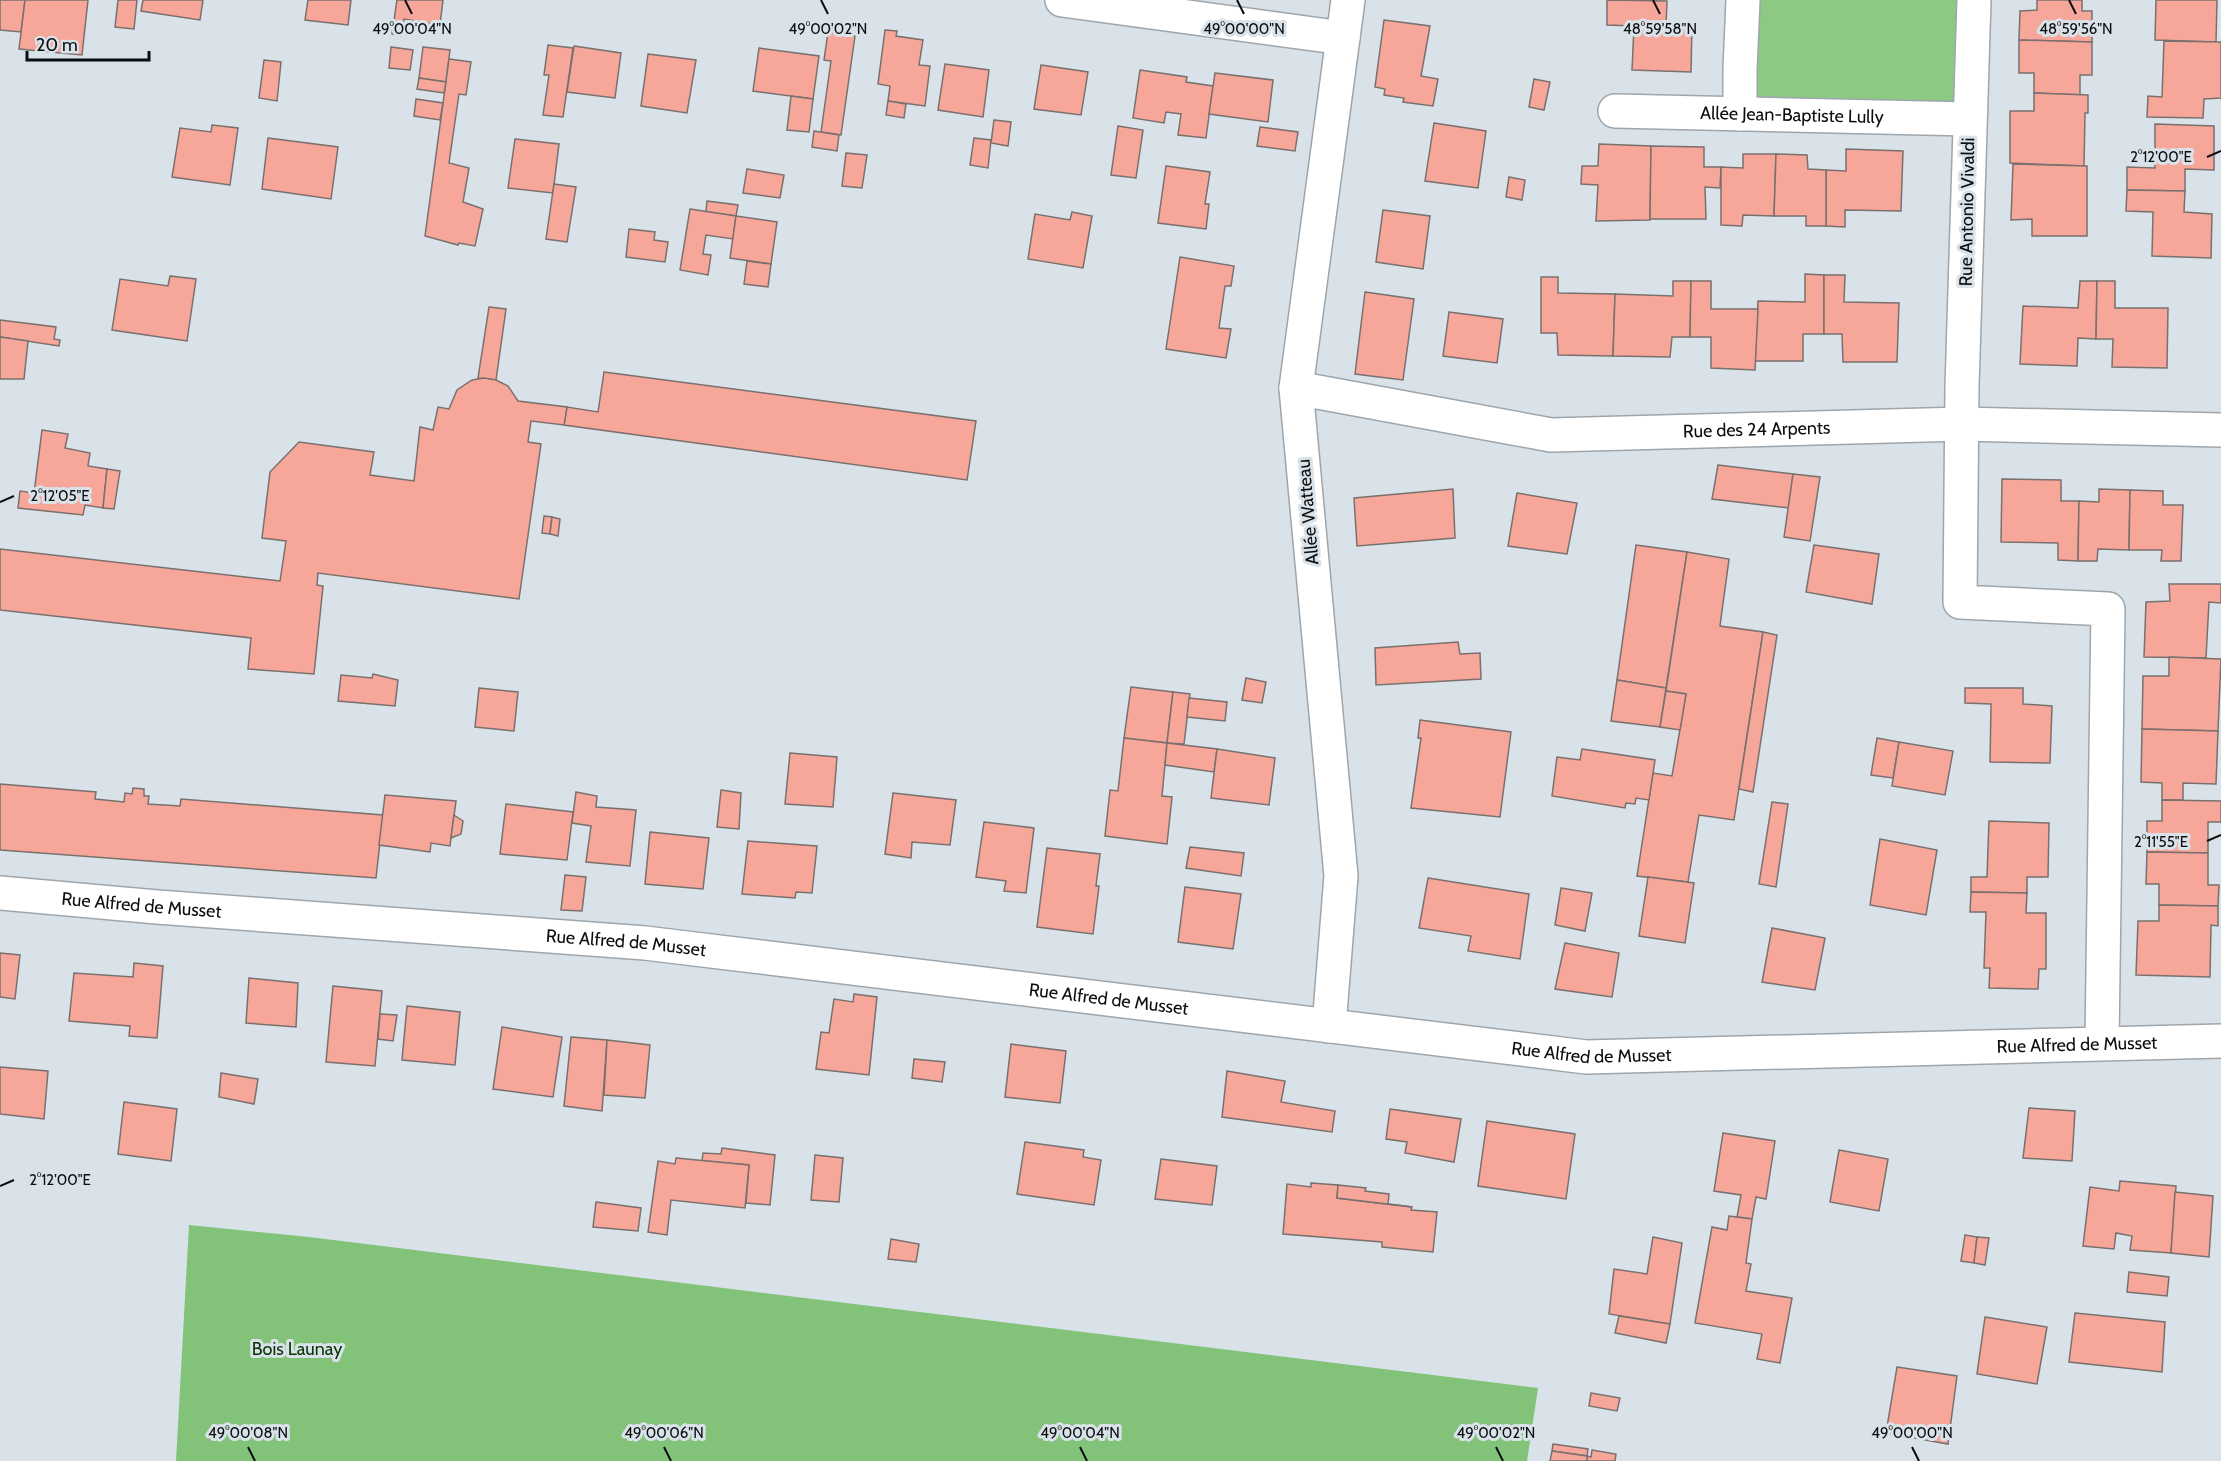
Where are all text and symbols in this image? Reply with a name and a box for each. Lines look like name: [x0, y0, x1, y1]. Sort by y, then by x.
text: 49°00'04"N: [372, 20, 452, 38]
text: 49°00'02"N: [789, 20, 867, 38]
text: 49°00'00"N: [1203, 20, 1285, 38]
text: 48°59'58"N: [1623, 20, 1697, 38]
text: 48°59'56"N: [2039, 20, 2113, 38]
scale bar: [27, 24, 148, 62]
text: 20 m: [36, 34, 78, 56]
street label: Allée Jean-Baptiste Lully: [1700, 102, 1884, 128]
street label: Rue Antonio Vivaldi: [1955, 137, 1979, 287]
text: 2°12'00"E: [2130, 148, 2192, 166]
street label: Rue des 24 Arpents: [1683, 417, 1831, 442]
street label: Allée Watteau: [1292, 458, 1324, 566]
text: 2°12'05"E: [30, 487, 90, 505]
text: 2°11'55"E: [2134, 833, 2188, 851]
street label: Rue Alfred de Musset: [60, 888, 222, 923]
street label: Rue Alfred de Musset: [545, 925, 707, 961]
street label: Rue Alfred de Musset: [1028, 979, 1190, 1020]
street label: Rue Alfred de Musset: [1996, 1032, 2158, 1058]
street label: Rue Alfred de Musset: [1510, 1037, 1672, 1068]
text: 2°12'00"E: [29, 1171, 91, 1189]
park label: Bois Launay: [252, 1338, 342, 1360]
text: 49°00'08"N: [208, 1424, 288, 1442]
text: 49°00'06"N: [624, 1424, 704, 1442]
text: 49°00'04"N: [1040, 1424, 1120, 1442]
text: 49°00'02"N: [1457, 1424, 1535, 1442]
text: 49°00'00"N: [1871, 1424, 1953, 1442]

